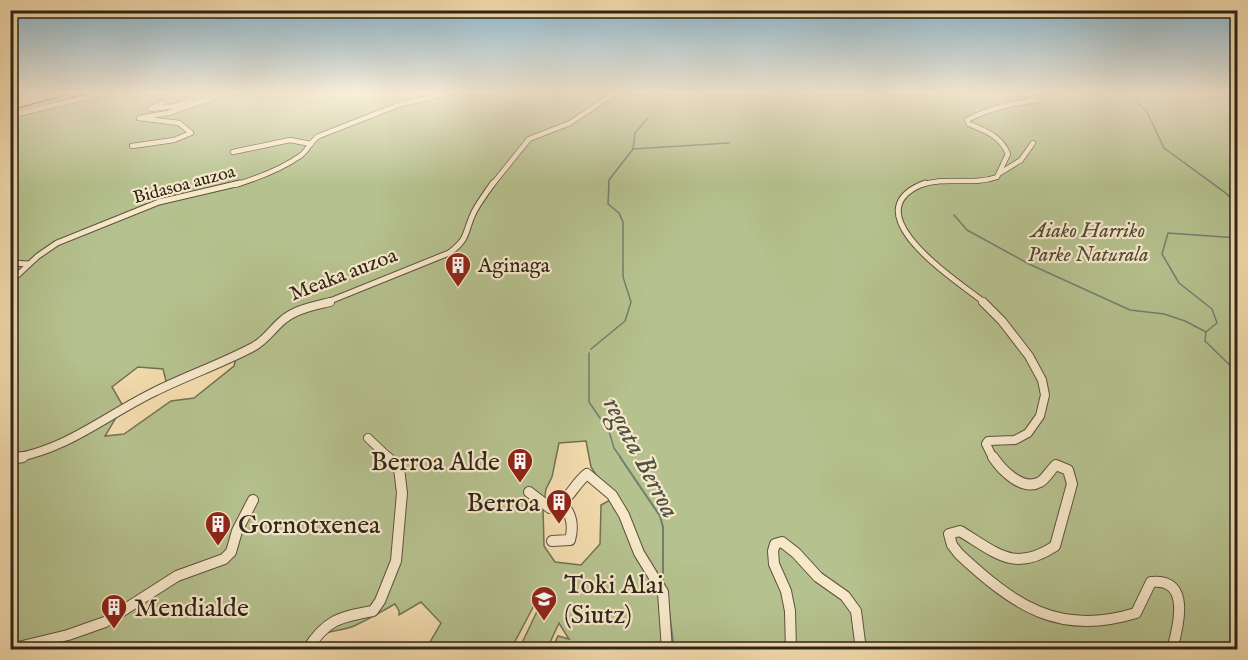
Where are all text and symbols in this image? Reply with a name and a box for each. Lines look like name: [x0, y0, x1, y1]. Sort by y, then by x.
street label: Bidasoa auzoa: [131, 161, 238, 210]
park label: Aiako Harriko Parke Naturala: [1028, 218, 1148, 269]
street label: Meaka auzoa: [286, 242, 402, 308]
building icon: Aginaga: [443, 250, 473, 288]
place label: Aginaga: [477, 253, 551, 280]
water label: regata Berroa: [594, 391, 686, 524]
place label: Berroa Alde: [370, 446, 500, 479]
building icon: Berroa Alde: [505, 446, 535, 484]
place label: Berroa: [467, 487, 541, 520]
building icon: Berroa: [544, 487, 574, 525]
building icon: Gornotxenea: [203, 509, 233, 547]
place label: Gornotxenea: [238, 509, 381, 542]
place label: Toki Alai (Siutz): [564, 569, 664, 632]
school or university icon: Toki Alai (Siutz): [529, 584, 559, 622]
building icon: Mendialde: [99, 592, 129, 630]
place label: Mendialde: [134, 592, 249, 625]

